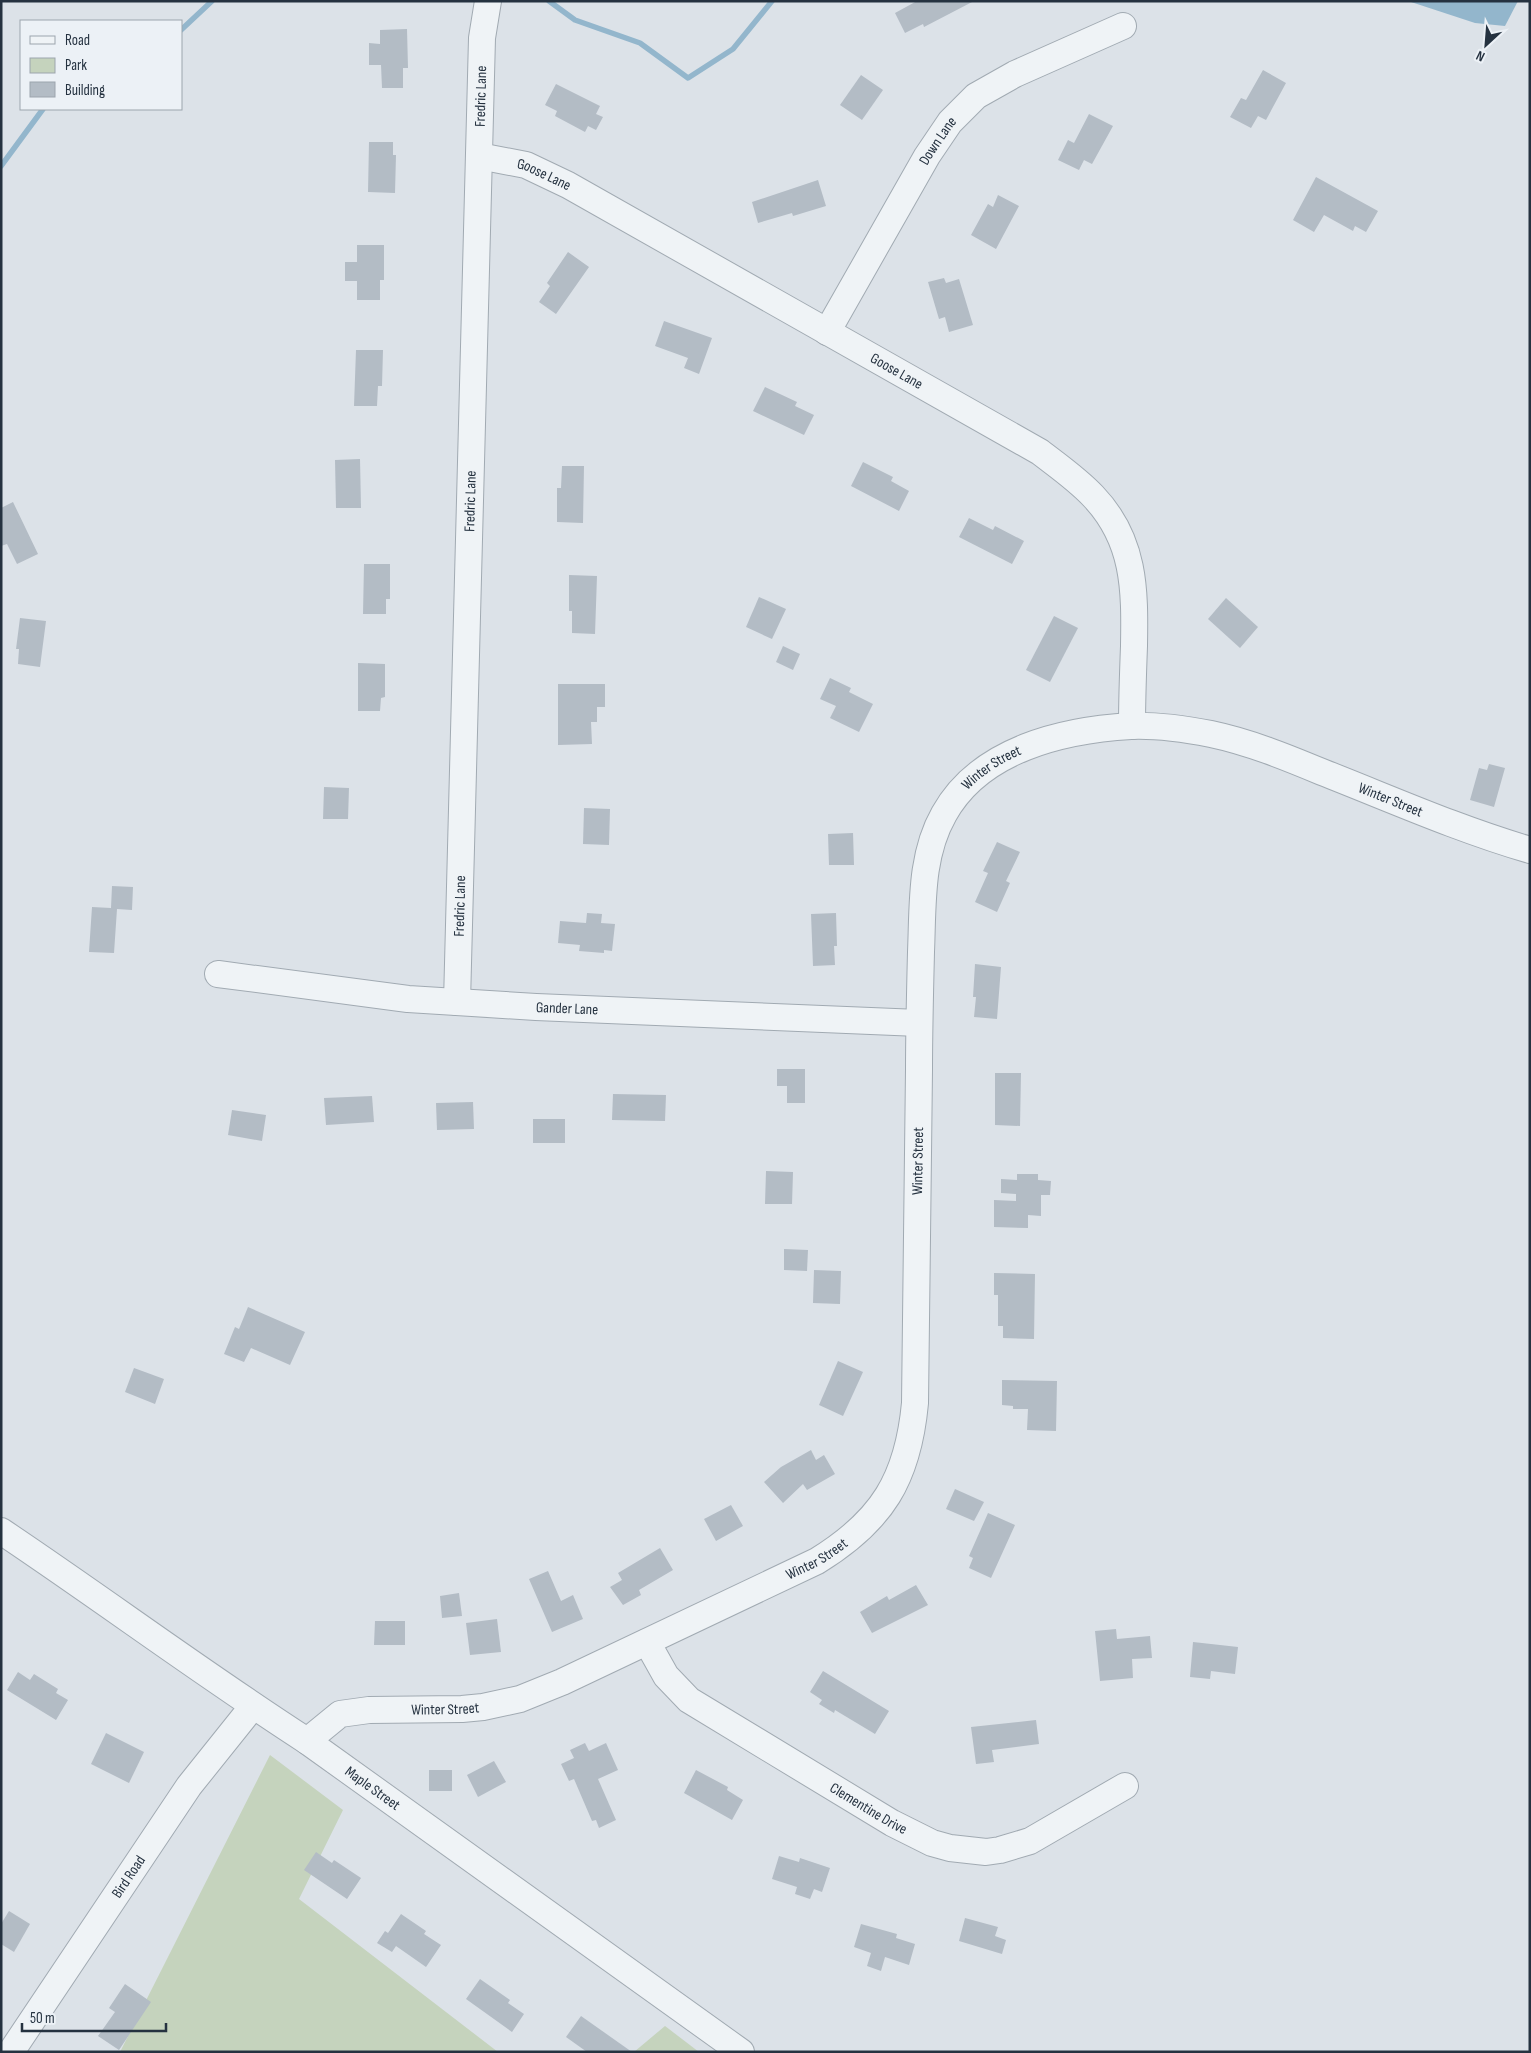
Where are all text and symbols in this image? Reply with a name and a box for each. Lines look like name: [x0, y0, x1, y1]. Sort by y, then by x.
legend: [20, 20, 182, 110]
north arrow: [1461, 20, 1511, 70]
text: Road: [65, 31, 90, 50]
text: N: [1473, 47, 1488, 66]
text: Park: [65, 56, 87, 75]
street label: Fredric Lane: [471, 65, 491, 127]
text: Building: [65, 81, 105, 100]
street label: Down Lane: [915, 112, 960, 169]
street label: Goose Lane: [516, 155, 574, 195]
street label: Goose Lane: [867, 349, 926, 394]
street label: Fredric Lane: [460, 470, 481, 532]
street label: Winter Street: [958, 741, 1024, 794]
street label: Winter Street: [1355, 778, 1426, 822]
street label: Fredric Lane: [450, 875, 470, 937]
street label: Gander Lane: [535, 998, 599, 1020]
street label: Winter Street: [908, 1126, 928, 1195]
street label: Winter Street: [783, 1534, 852, 1584]
street label: Winter Street: [411, 1698, 480, 1720]
street label: Maple Street: [341, 1762, 404, 1815]
street label: Clementine Drive: [826, 1779, 910, 1839]
street label: Bird Road: [108, 1852, 150, 1902]
scale bar: [22, 2000, 166, 2032]
text: 50 m: [30, 2009, 55, 2028]

